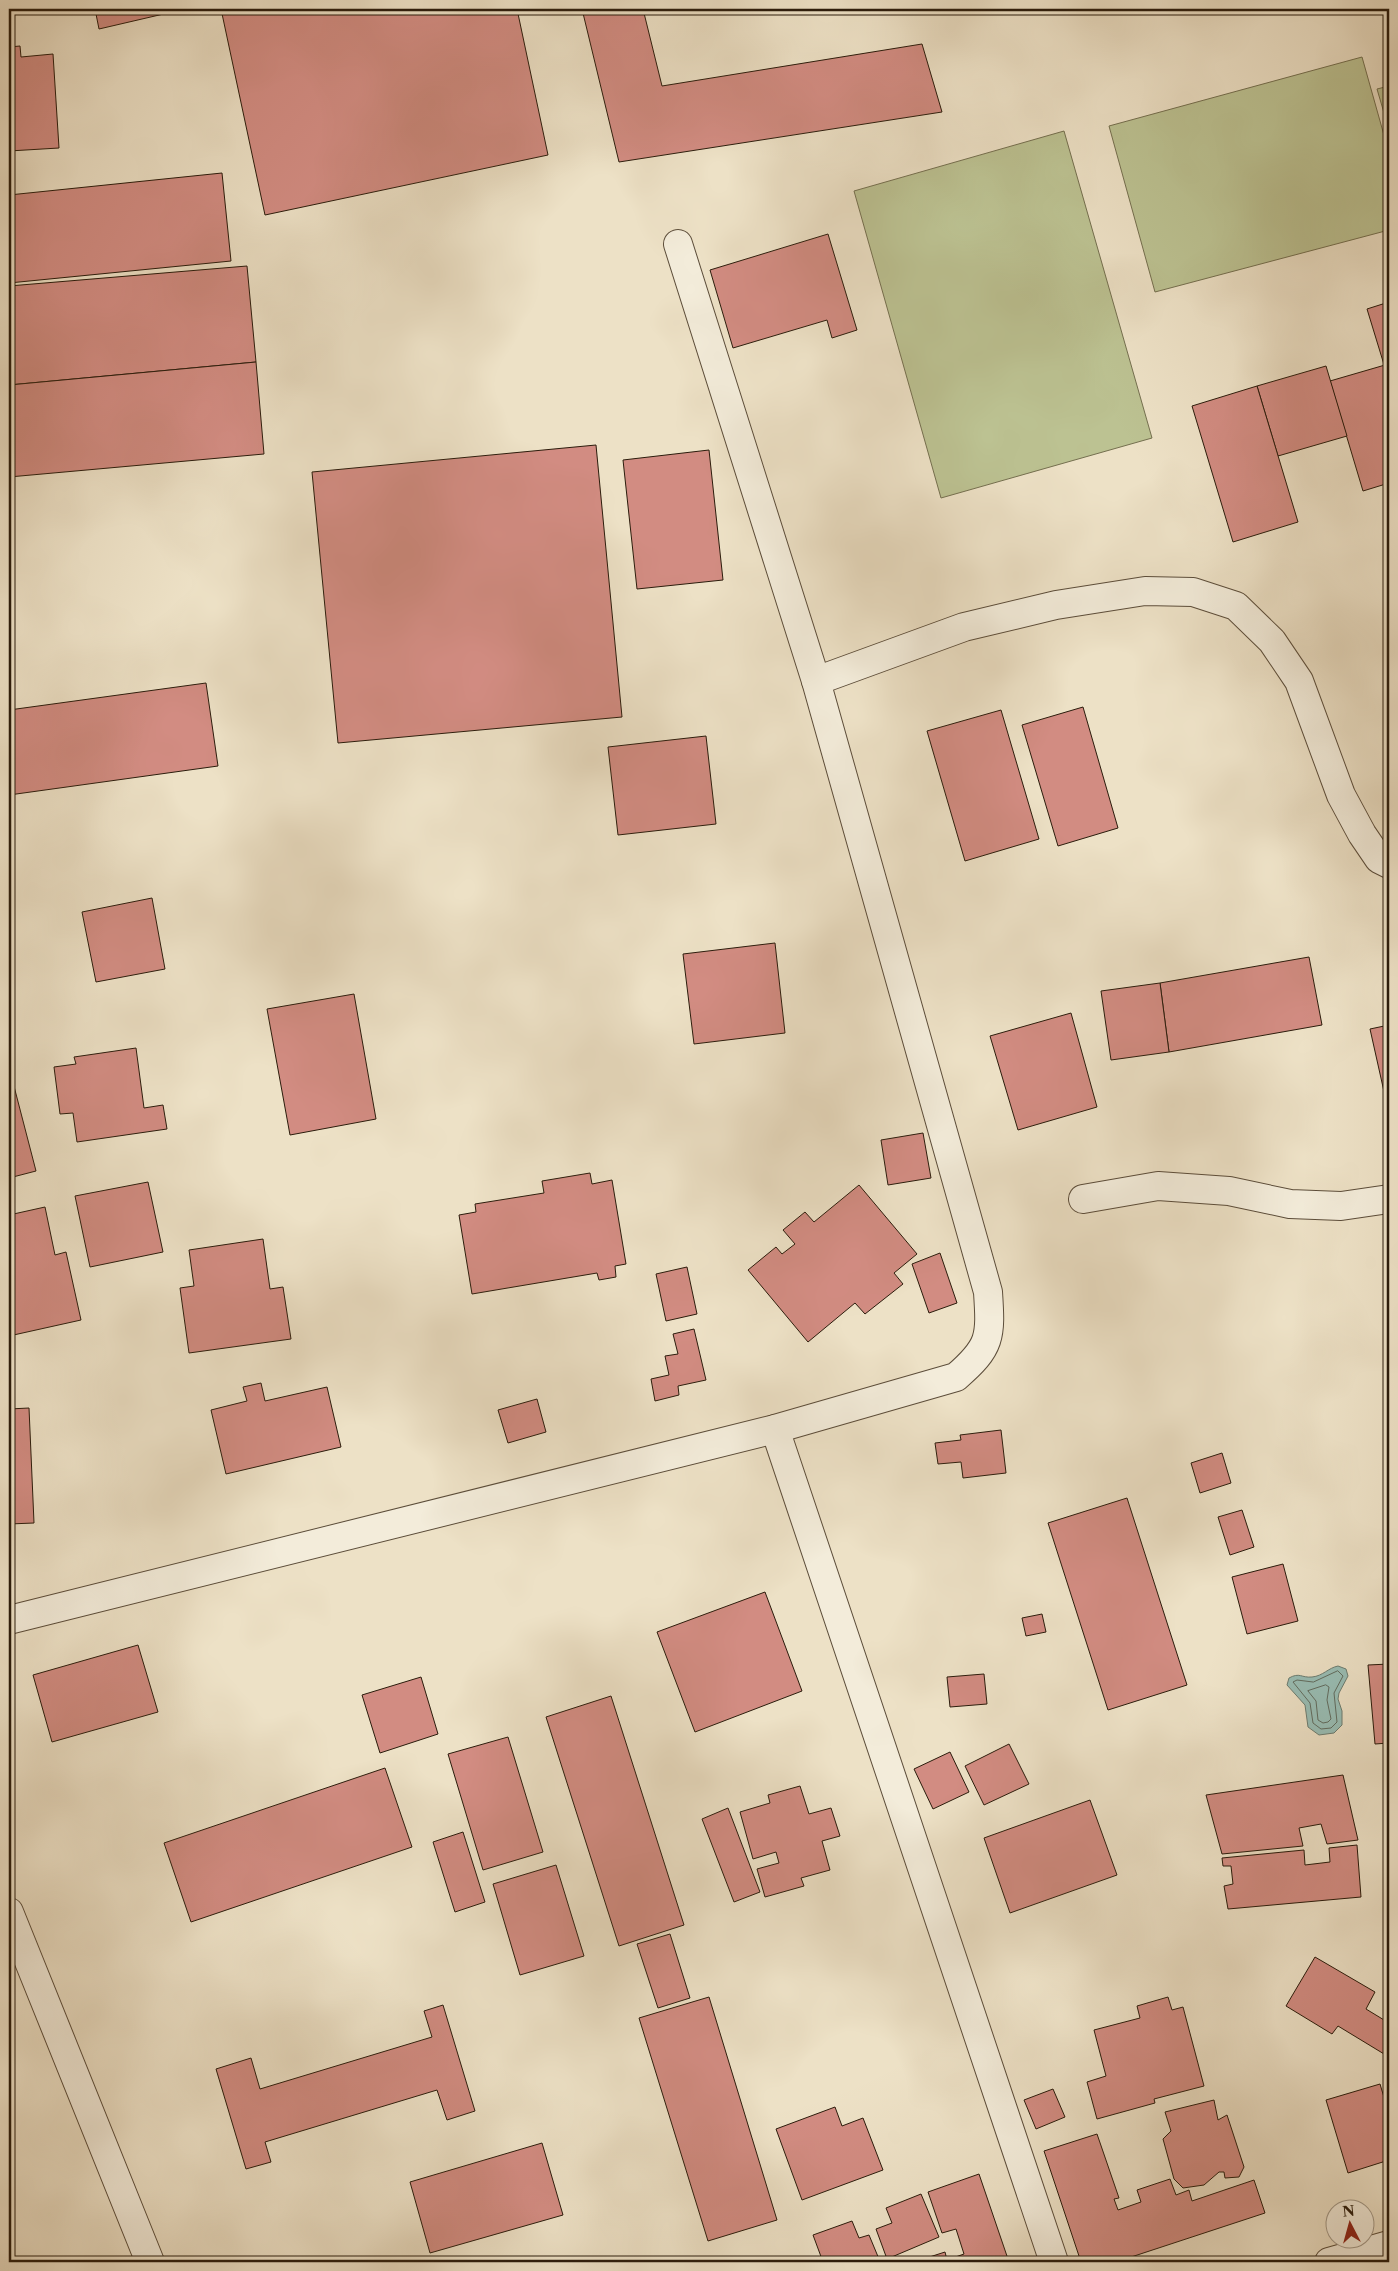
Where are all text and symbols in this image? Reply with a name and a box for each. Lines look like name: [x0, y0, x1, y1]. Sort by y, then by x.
north arrow: [1326, 2198, 1376, 2248]
text: N: [1342, 2201, 1356, 2221]

